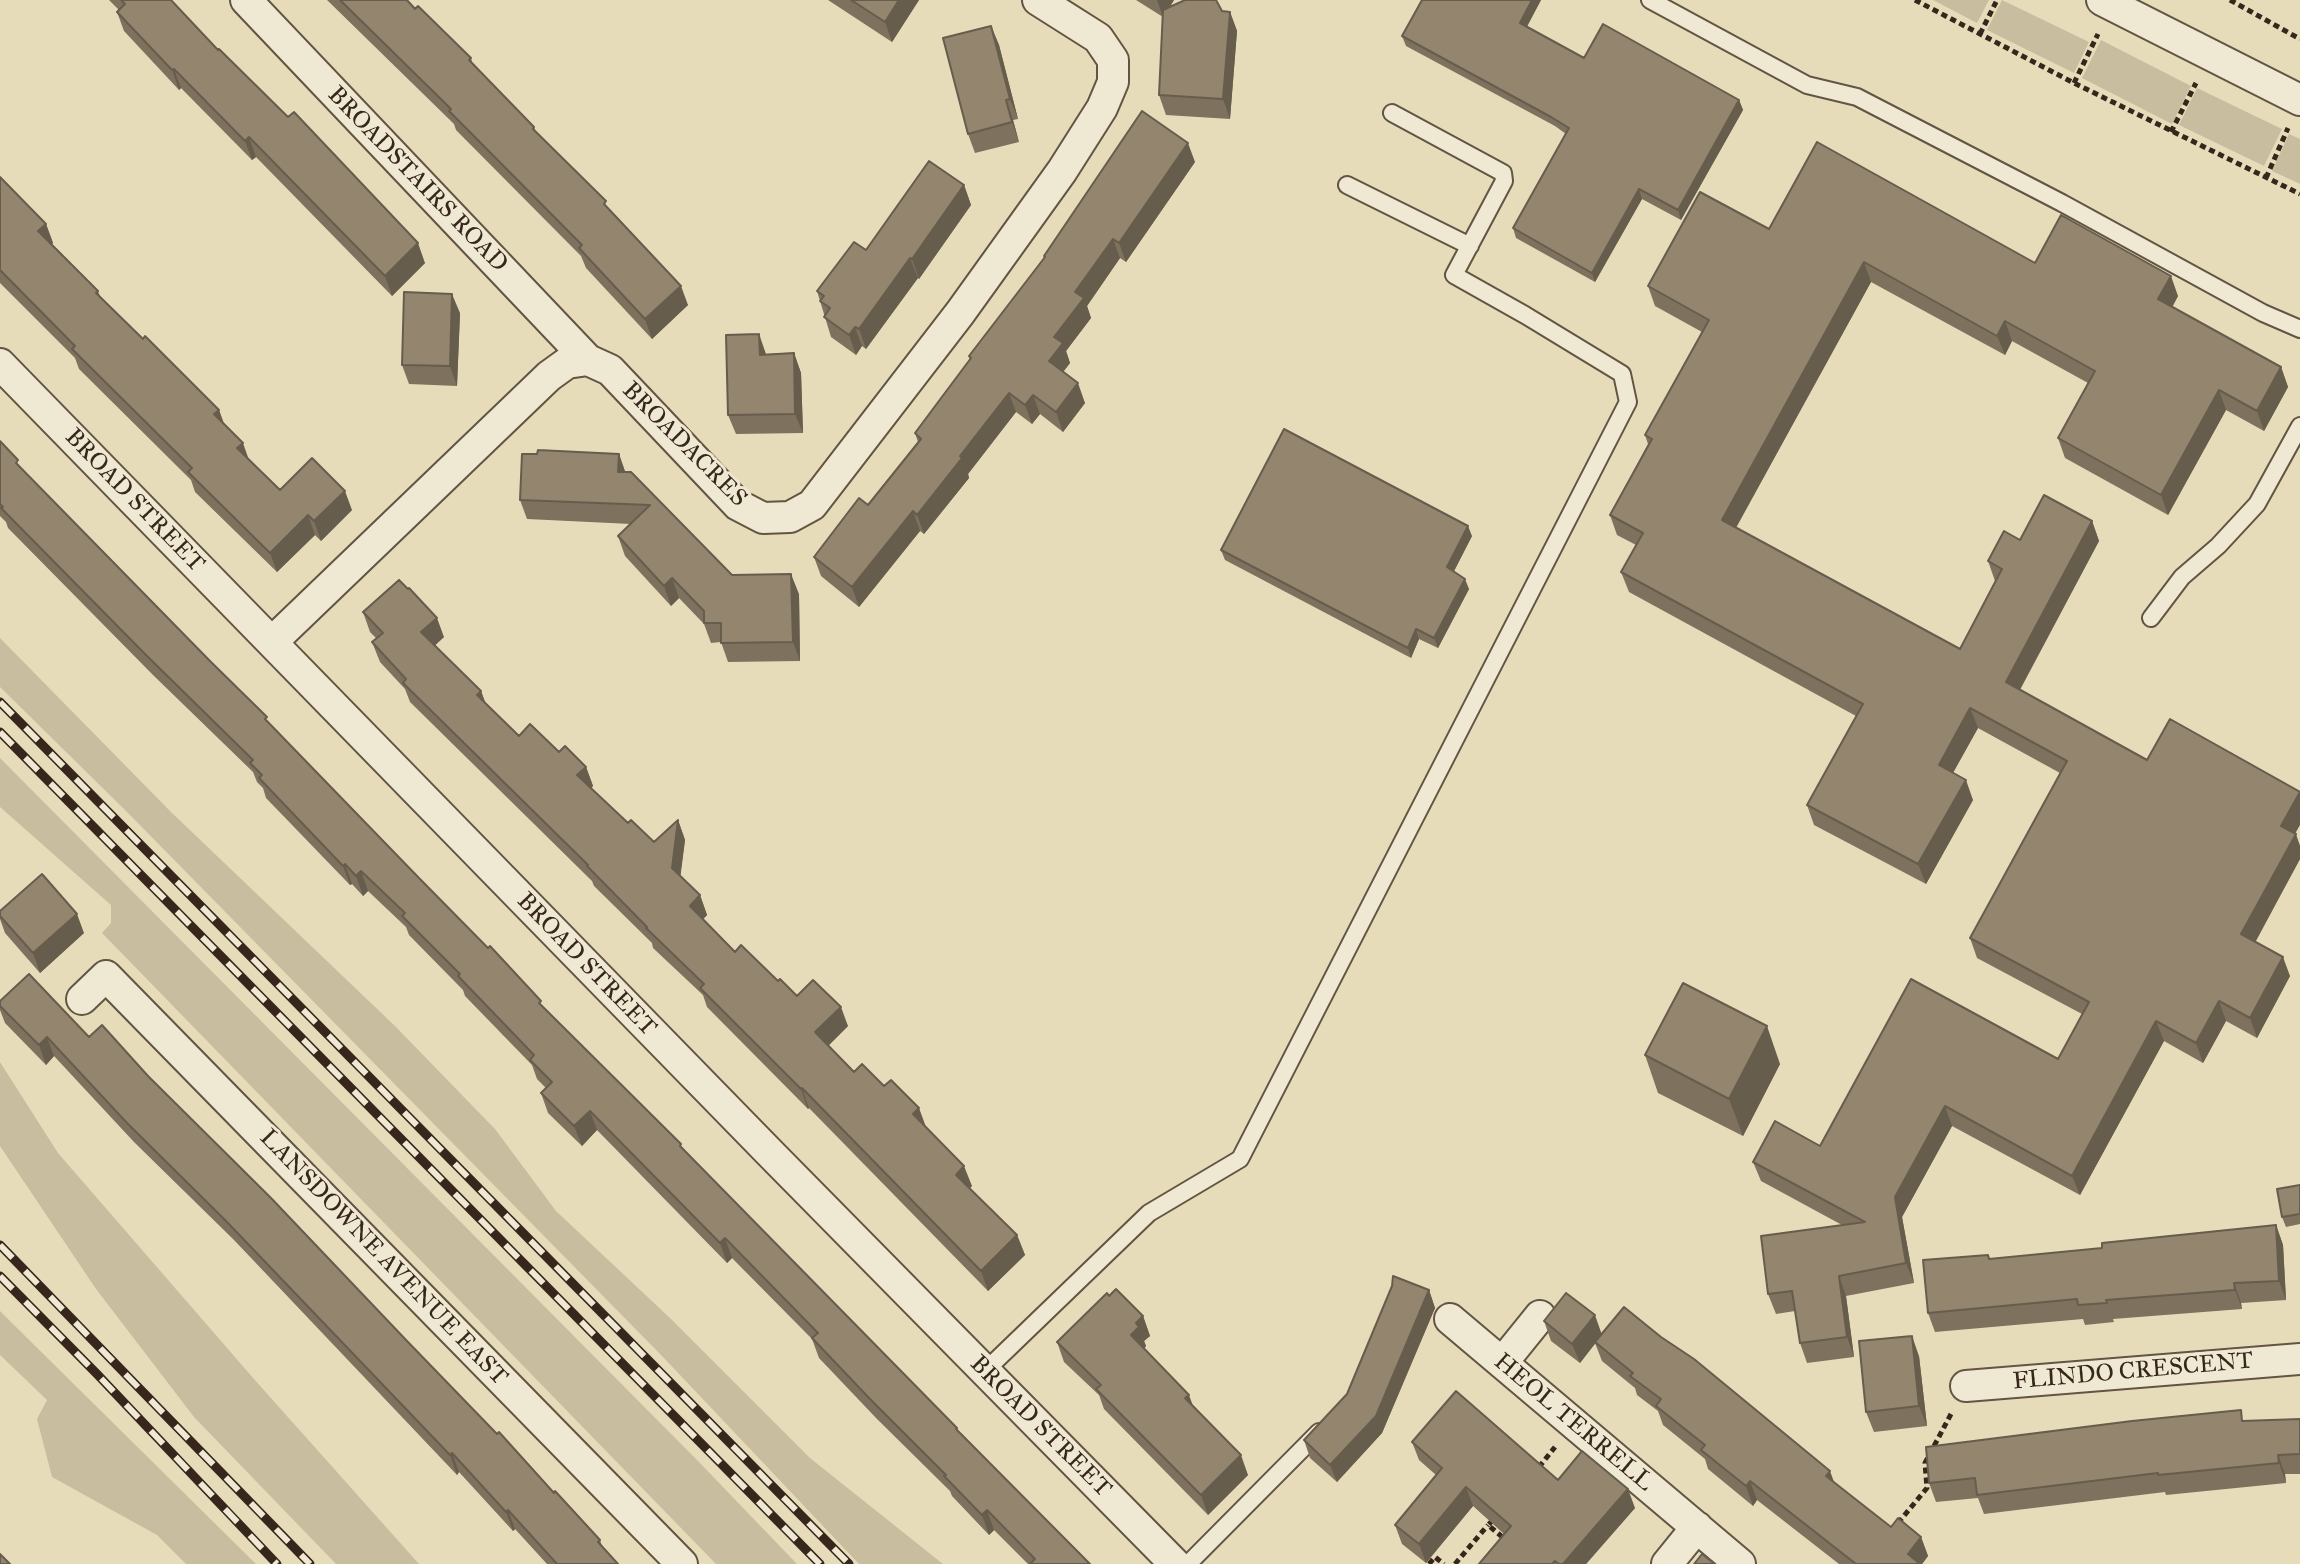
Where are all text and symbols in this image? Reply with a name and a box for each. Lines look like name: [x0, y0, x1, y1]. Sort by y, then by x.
street label: BROADSTAIRS ROAD: [321, 81, 513, 279]
street label: BROADACRES: [616, 377, 752, 513]
street label: BROAD STREET: [58, 423, 210, 579]
street label: BROAD STREET: [510, 887, 662, 1043]
street label: LANSDOWNE AVENUE EAST: [253, 1124, 513, 1392]
street label: FLINDO CRESCENT: [2012, 1347, 2254, 1397]
street label: HEOL TERRELL: [1488, 1348, 1658, 1498]
street label: BROAD STREET: [963, 1350, 1117, 1504]

